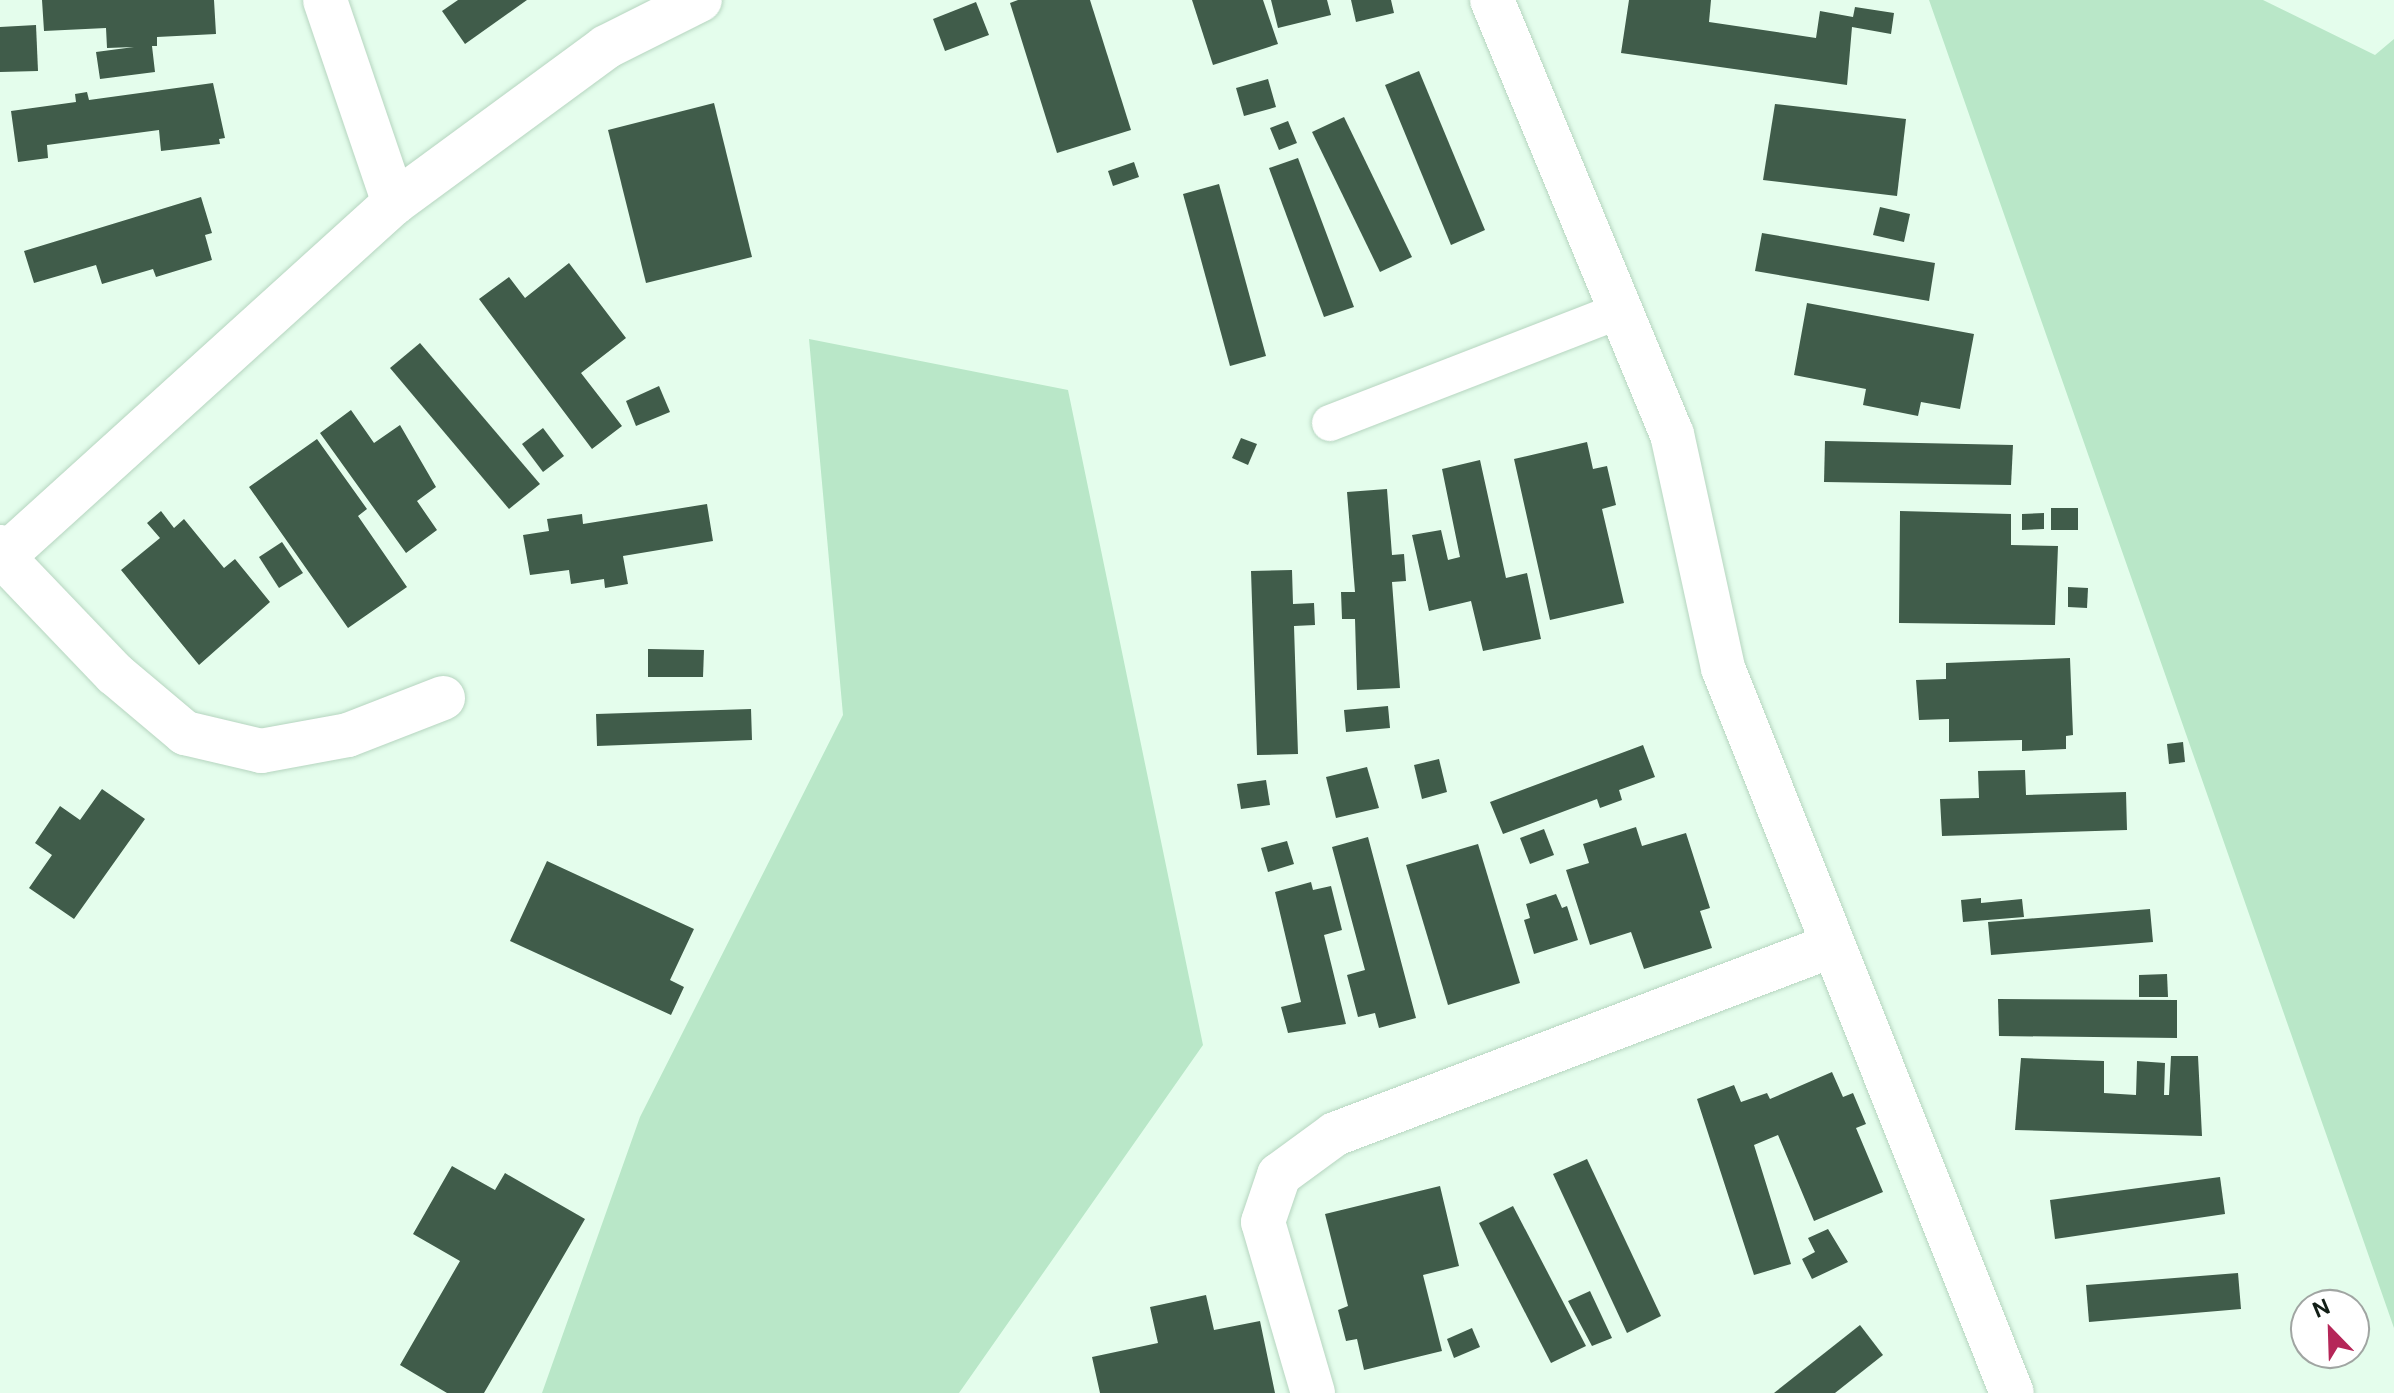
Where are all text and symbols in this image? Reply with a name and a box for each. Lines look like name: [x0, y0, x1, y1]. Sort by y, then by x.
north arrow: [2290, 1289, 2370, 1369]
text: N: [2308, 1292, 2334, 1325]

